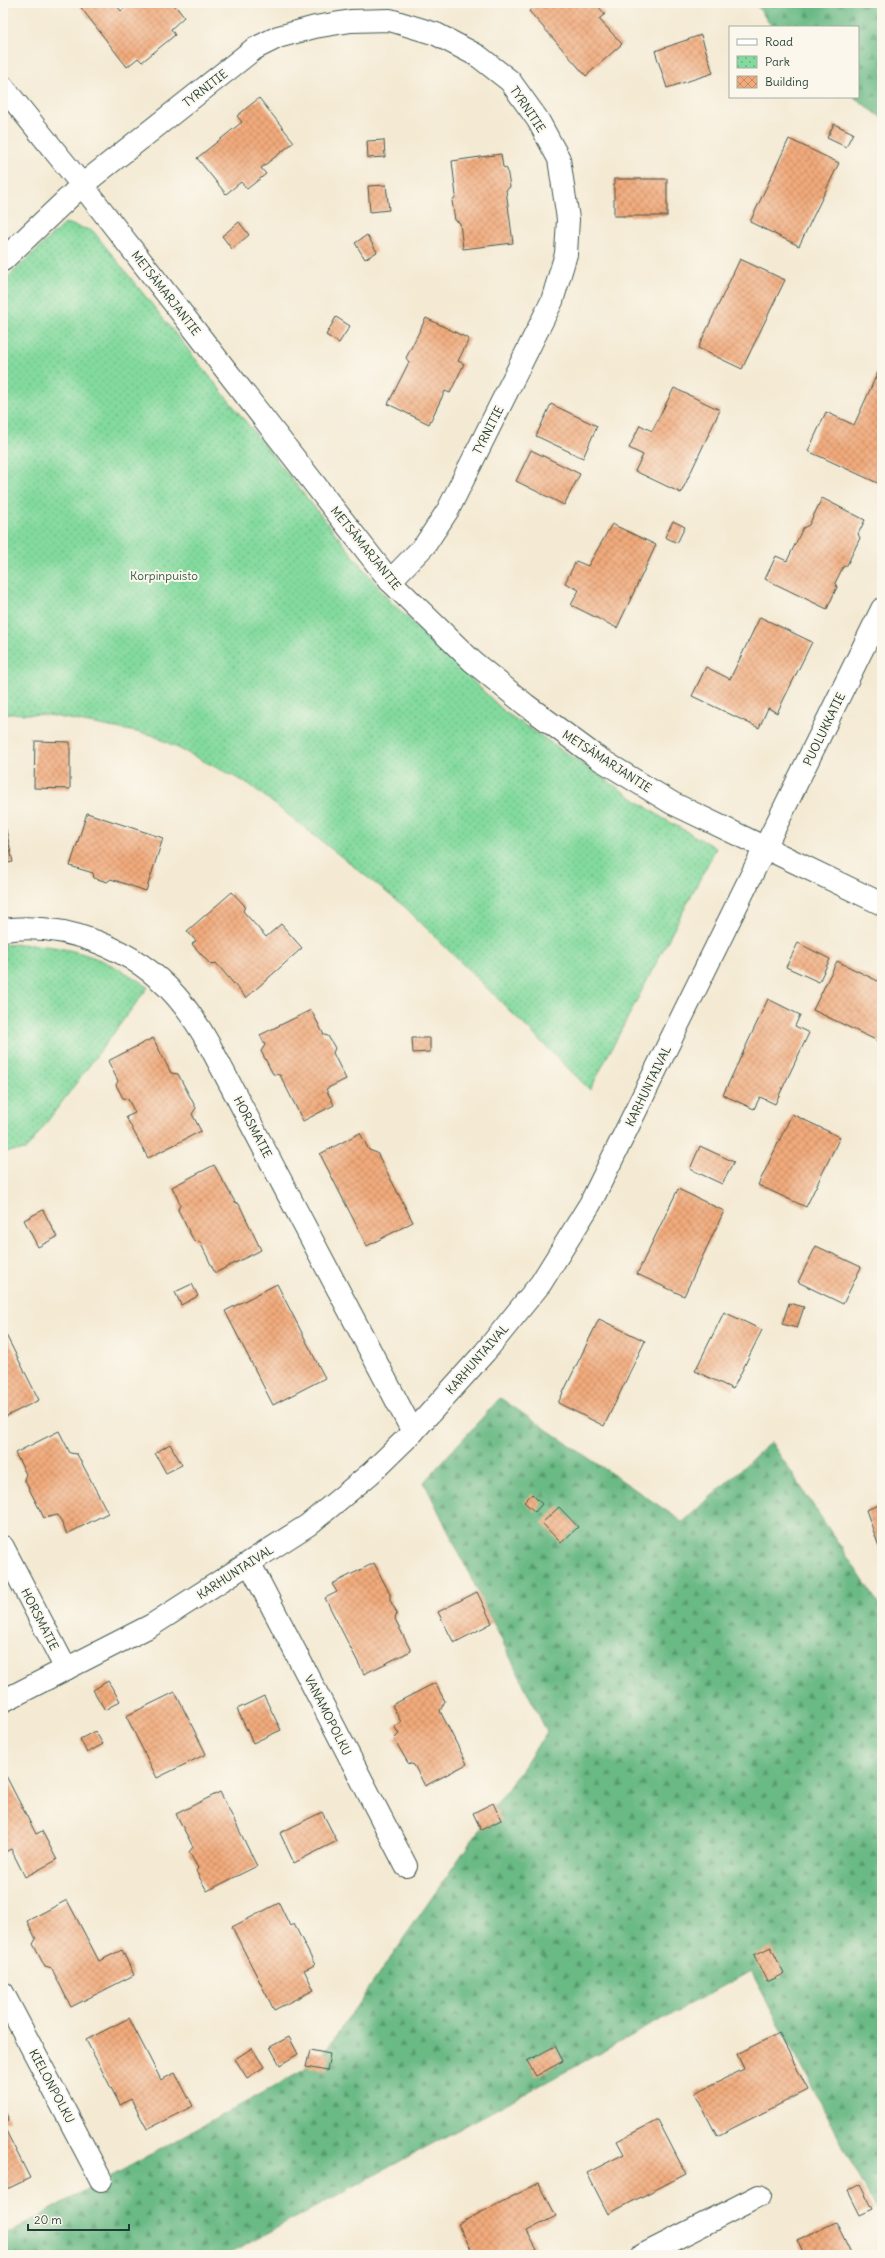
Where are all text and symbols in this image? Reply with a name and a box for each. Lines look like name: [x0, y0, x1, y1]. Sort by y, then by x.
legend: [729, 26, 859, 98]
text: Road: [765, 34, 793, 49]
text: Park: [765, 54, 790, 69]
street label: TYRNITIE: [180, 66, 230, 110]
text: Building: [765, 74, 809, 89]
street label: TYRNITIE: [507, 83, 549, 135]
street label: METSÄMARJANTIE: [128, 248, 204, 338]
street label: TYRNITIE: [469, 403, 507, 457]
street label: METSÄMARJANTIE: [328, 503, 404, 593]
park label: Korpinpuisto: [130, 568, 198, 583]
street label: PUOLUKKATIE: [800, 690, 848, 768]
street label: METSÄMARJANTIE: [560, 727, 654, 795]
street label: KARHUNTAIVAL: [622, 1043, 674, 1129]
street label: HORSMATIE: [230, 1094, 276, 1160]
street label: KARHUNTAIVAL: [442, 1321, 512, 1397]
street label: KARHUNTAIVAL: [194, 1542, 276, 1602]
street label: HORSMATIE: [18, 1585, 62, 1653]
street label: VANAMOPOLKU: [301, 1672, 355, 1758]
street label: KIELONPOLKU: [26, 2046, 78, 2126]
scale bar: [28, 2206, 129, 2232]
text: 20 m: [34, 2212, 62, 2227]

